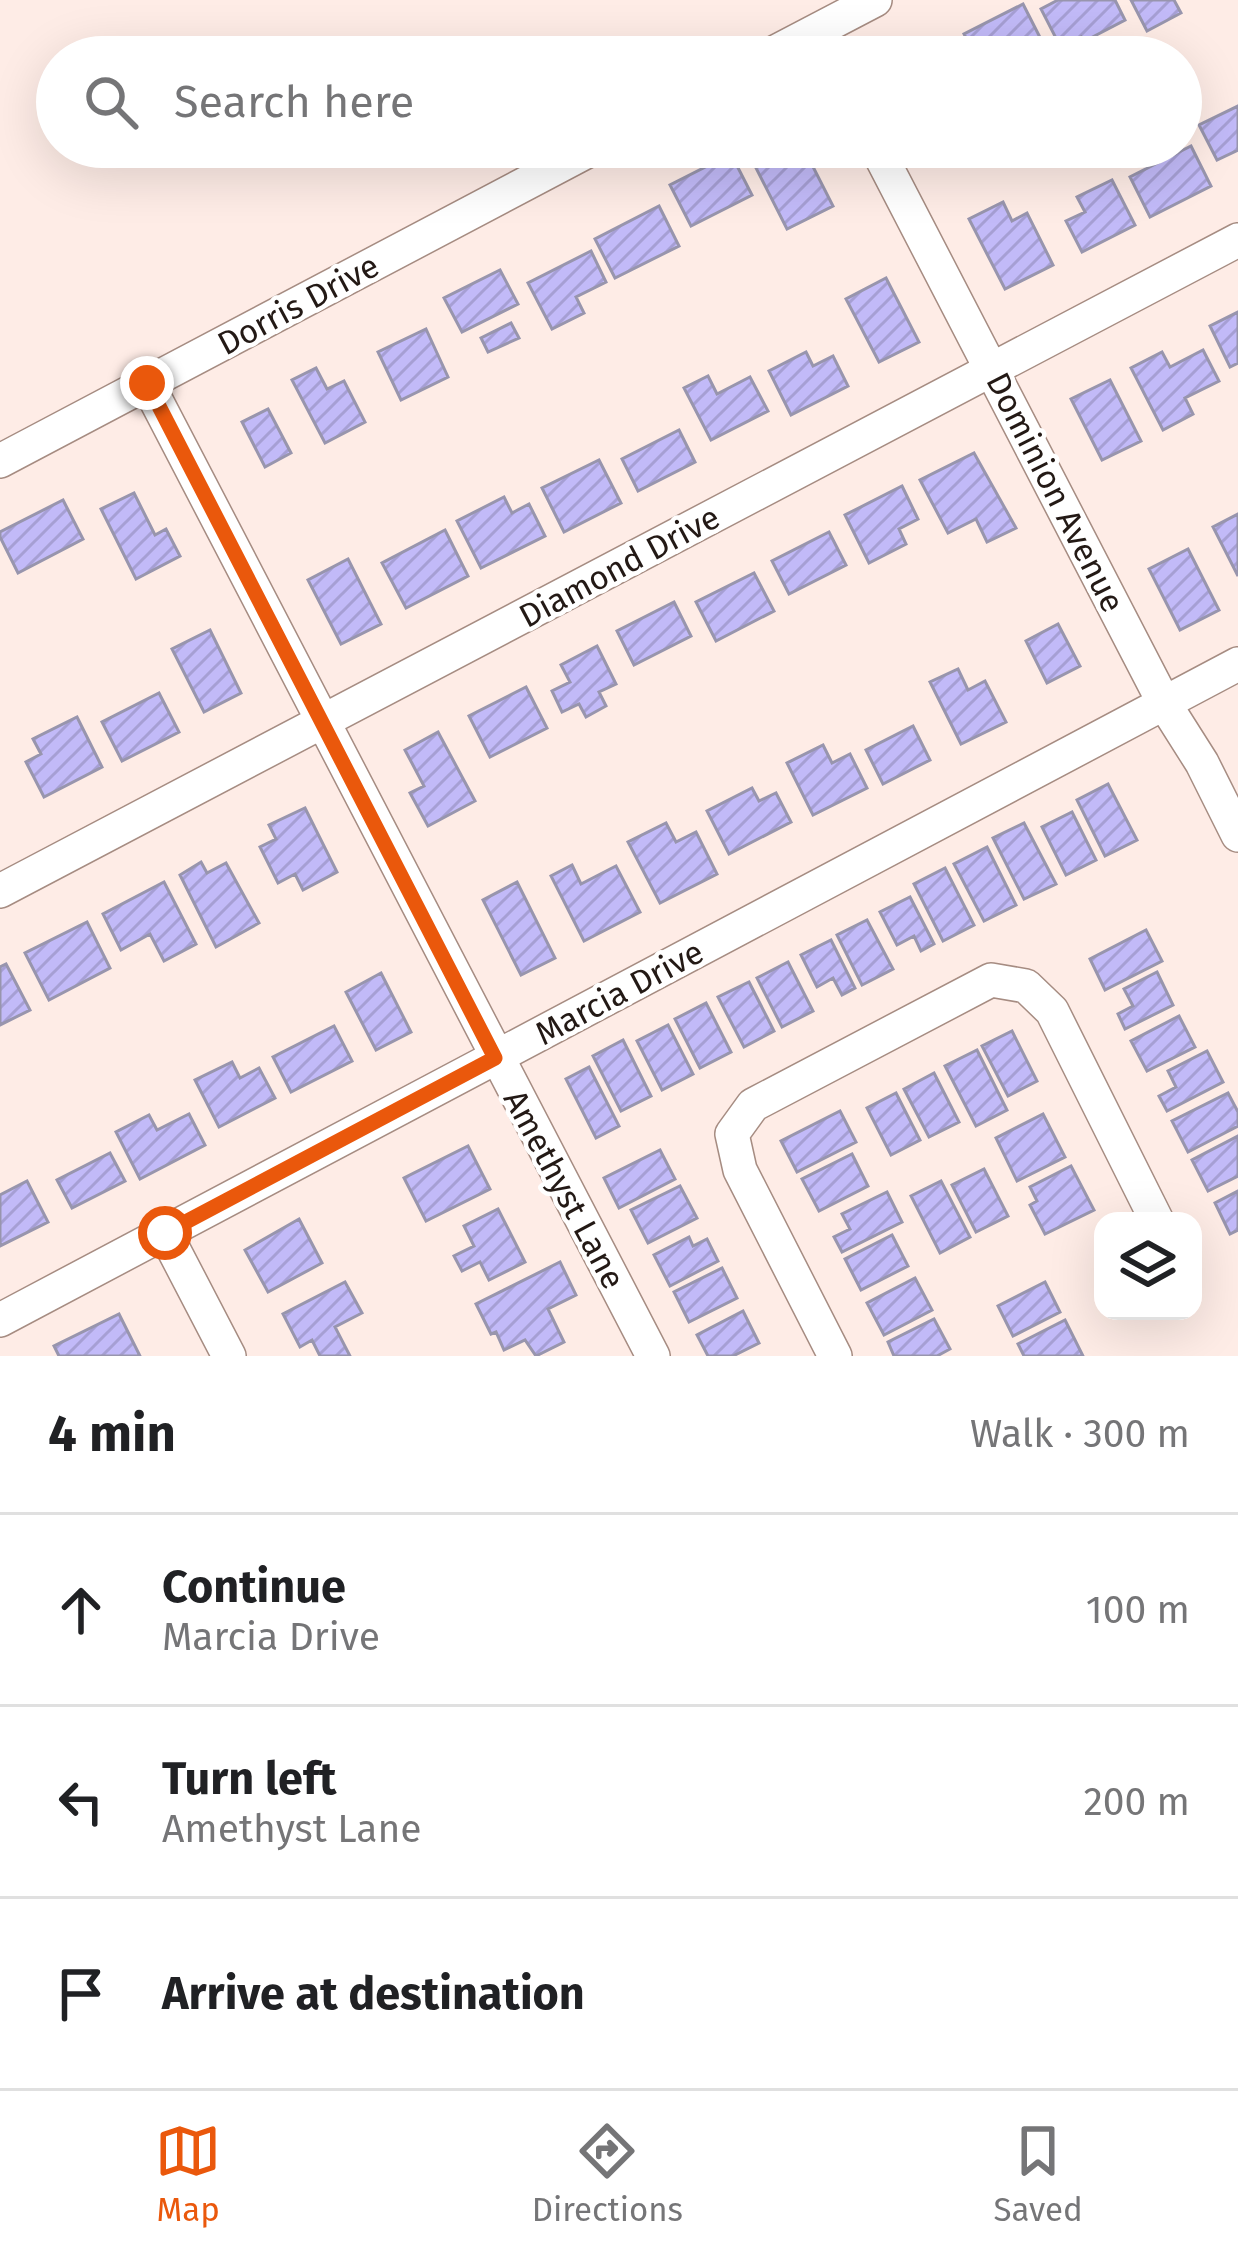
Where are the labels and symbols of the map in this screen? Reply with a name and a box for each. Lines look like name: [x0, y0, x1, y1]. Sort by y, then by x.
street label: Dorris Drive: [211, 246, 386, 364]
route end: [120, 356, 174, 410]
street label: Dominion Avenue: [977, 366, 1133, 619]
street label: Diamond Drive: [512, 497, 727, 636]
street label: Marcia Drive: [529, 932, 710, 1054]
street label: Amethyst Lane: [495, 1083, 633, 1296]
route start: [138, 1206, 192, 1260]

